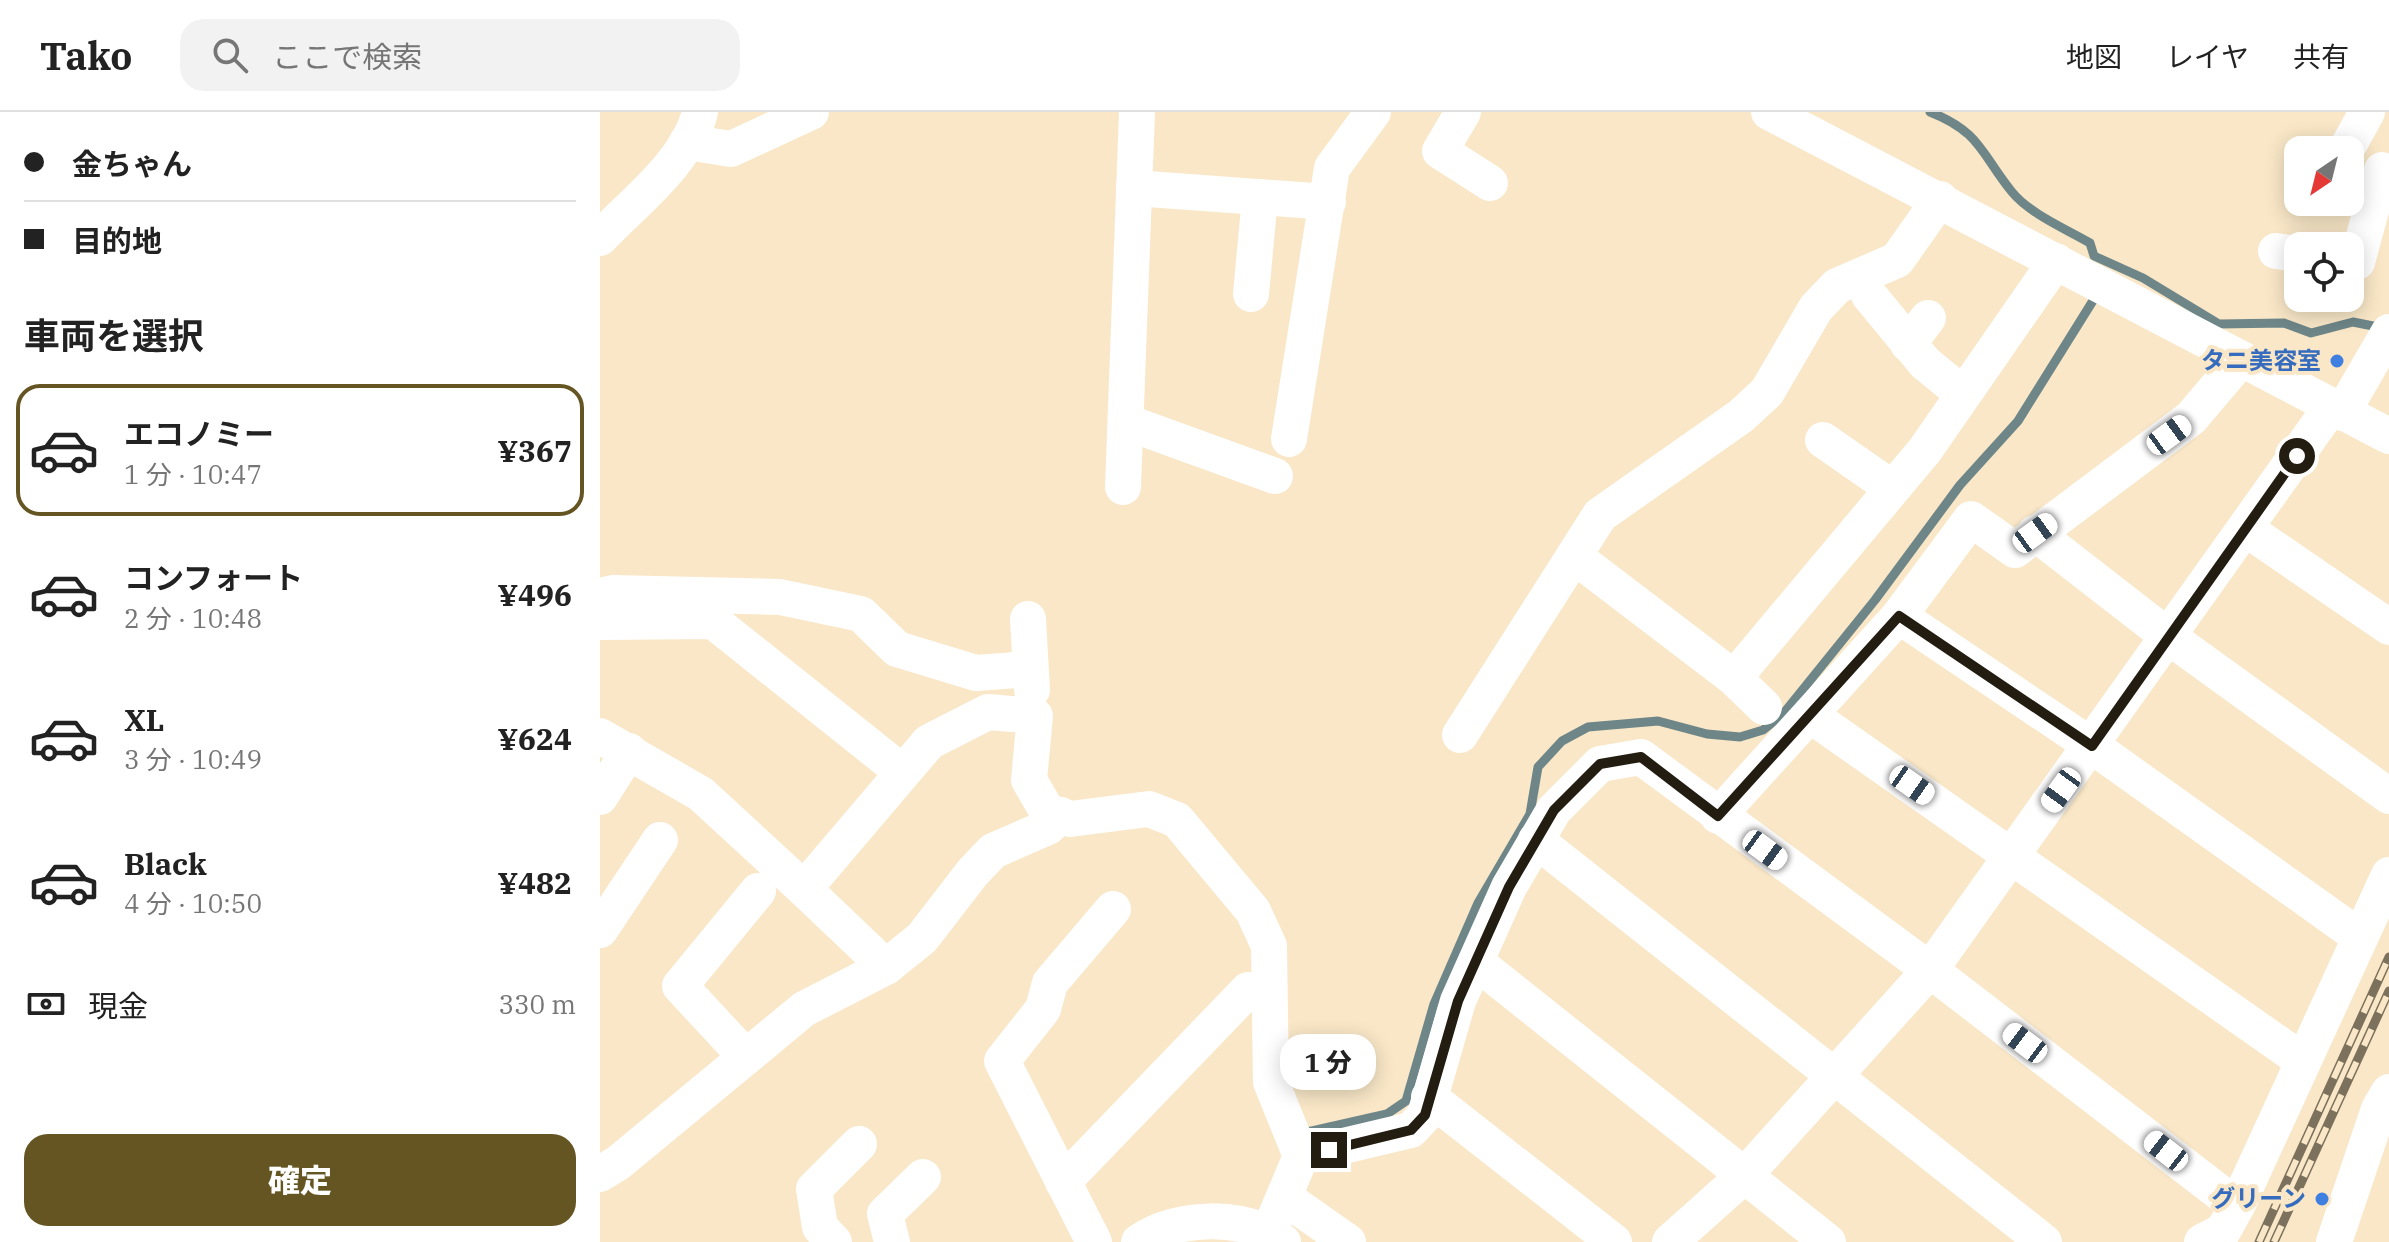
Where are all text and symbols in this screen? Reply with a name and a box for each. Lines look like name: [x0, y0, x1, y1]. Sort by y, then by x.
search box: [180, 19, 740, 91]
text: Tako: [40, 31, 132, 80]
icon: search: [208, 33, 252, 77]
text: ここで検索: [272, 37, 422, 76]
text: 地図: [2066, 38, 2122, 75]
text: レイヤ: [2166, 38, 2249, 75]
text: 共有: [2293, 38, 2349, 75]
north arrow: [2284, 136, 2364, 216]
map controls: [2284, 136, 2364, 312]
text: 金ちゃん: [72, 144, 192, 183]
text: 目的地: [72, 221, 162, 260]
button: locate: [2284, 232, 2364, 312]
text: 車両を選択: [24, 312, 204, 359]
place label: タニ美容室: [2201, 344, 2321, 376]
marker: タニ美容室: [2328, 352, 2346, 370]
car: [2143, 411, 2195, 459]
icon: car: [28, 414, 100, 486]
text: エコノミー: [124, 414, 274, 453]
text: ¥367: [498, 431, 572, 470]
route start: [2279, 438, 2315, 474]
text: 1 分 · 10:47: [124, 457, 262, 491]
car: [2009, 509, 2061, 557]
icon: car: [28, 558, 100, 630]
text: コンフォート: [124, 558, 303, 597]
text: ¥496: [498, 575, 572, 614]
text: 2 分 · 10:48: [124, 601, 262, 635]
text: XL: [124, 700, 164, 739]
icon: car: [28, 702, 100, 774]
text: ¥624: [498, 719, 572, 758]
text: 3 分 · 10:49: [124, 742, 262, 776]
car: [1885, 761, 1939, 809]
car: [2037, 764, 2085, 816]
car: [1739, 826, 1791, 874]
text: Black: [124, 844, 207, 883]
icon: car: [28, 846, 100, 918]
text: ¥482: [498, 863, 572, 902]
text: 4 分 · 10:50: [124, 886, 262, 920]
icon: cash: [24, 982, 68, 1026]
text: 現金: [88, 986, 148, 1025]
text: 330 m: [498, 987, 576, 1021]
car: [1999, 1019, 2051, 1067]
callout: 1 分: [1281, 1034, 1377, 1090]
text: 1 分: [1304, 1045, 1352, 1079]
car: [2140, 1127, 2192, 1175]
route end: [1311, 1132, 1347, 1168]
button: 確定: [24, 1134, 576, 1226]
place label: グリーン: [2211, 1182, 2306, 1214]
marker: グリーン: [2313, 1190, 2331, 1208]

